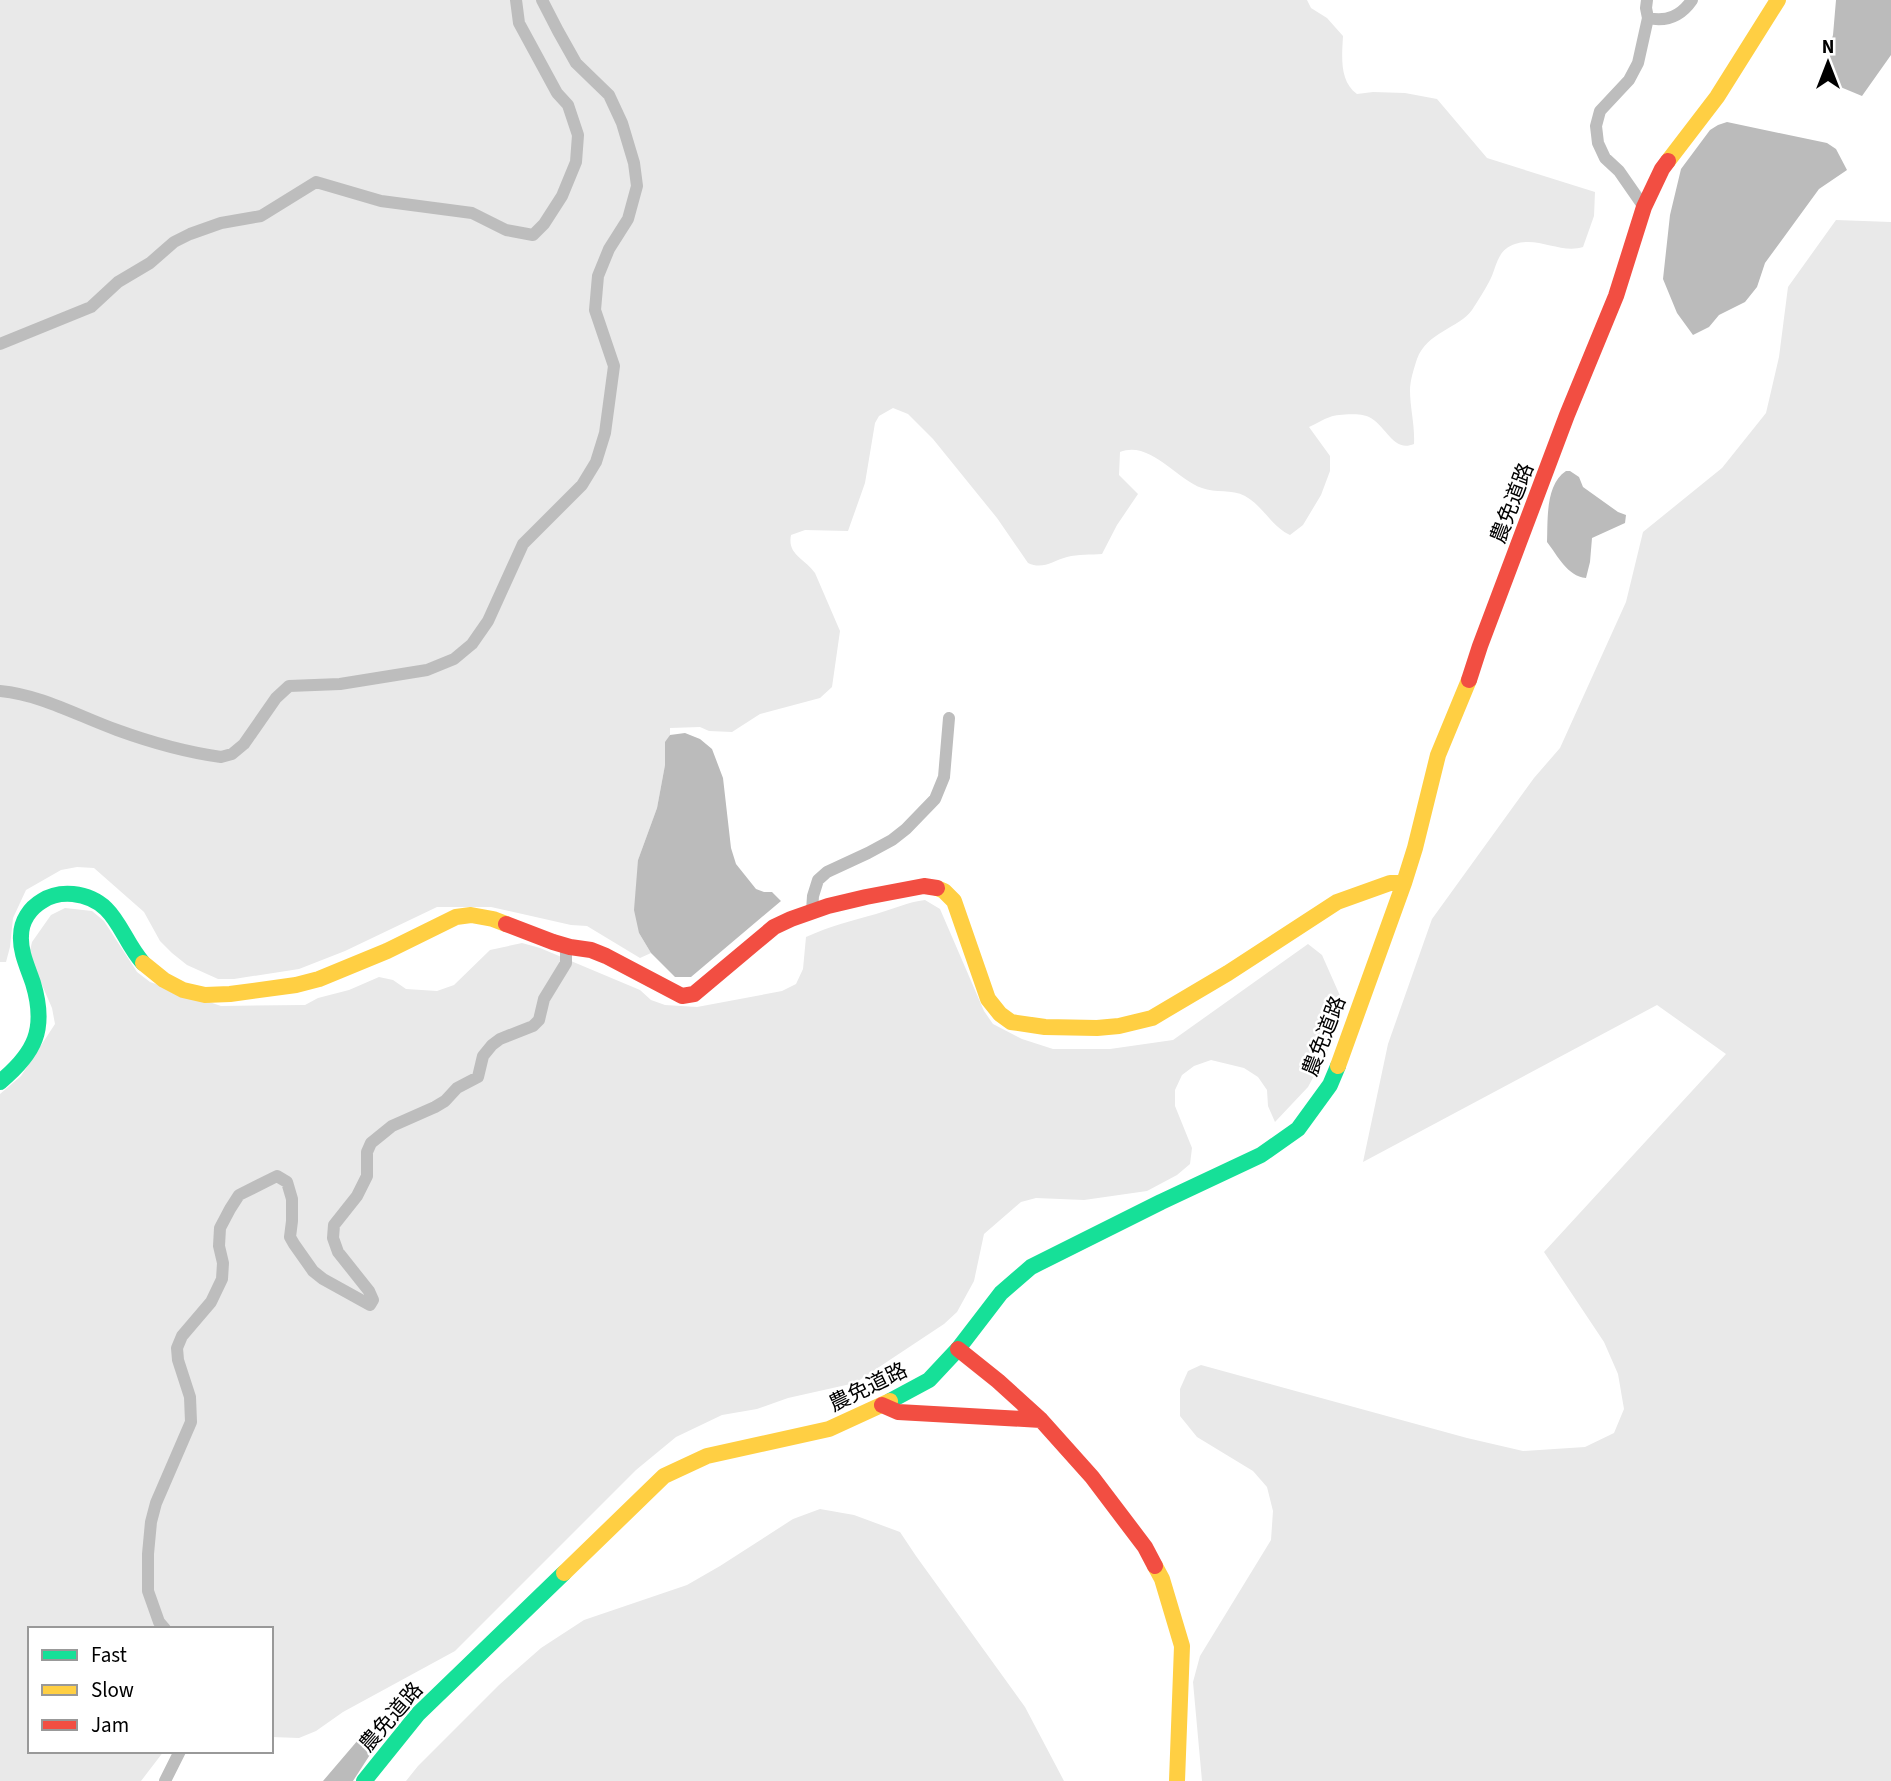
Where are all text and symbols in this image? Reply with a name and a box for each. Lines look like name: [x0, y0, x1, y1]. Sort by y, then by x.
north arrow: [1793, 28, 1863, 98]
text: N: [1822, 34, 1834, 61]
street label: 農免道路: [1483, 458, 1541, 548]
street label: 農免道路: [1295, 991, 1353, 1081]
street label: 農免道路: [824, 1355, 912, 1419]
legend: [28, 1627, 273, 1753]
text: Fast: [91, 1640, 127, 1670]
text: Slow: [91, 1675, 134, 1705]
street label: 農免道路: [352, 1675, 430, 1759]
text: Jam: [91, 1710, 129, 1740]

